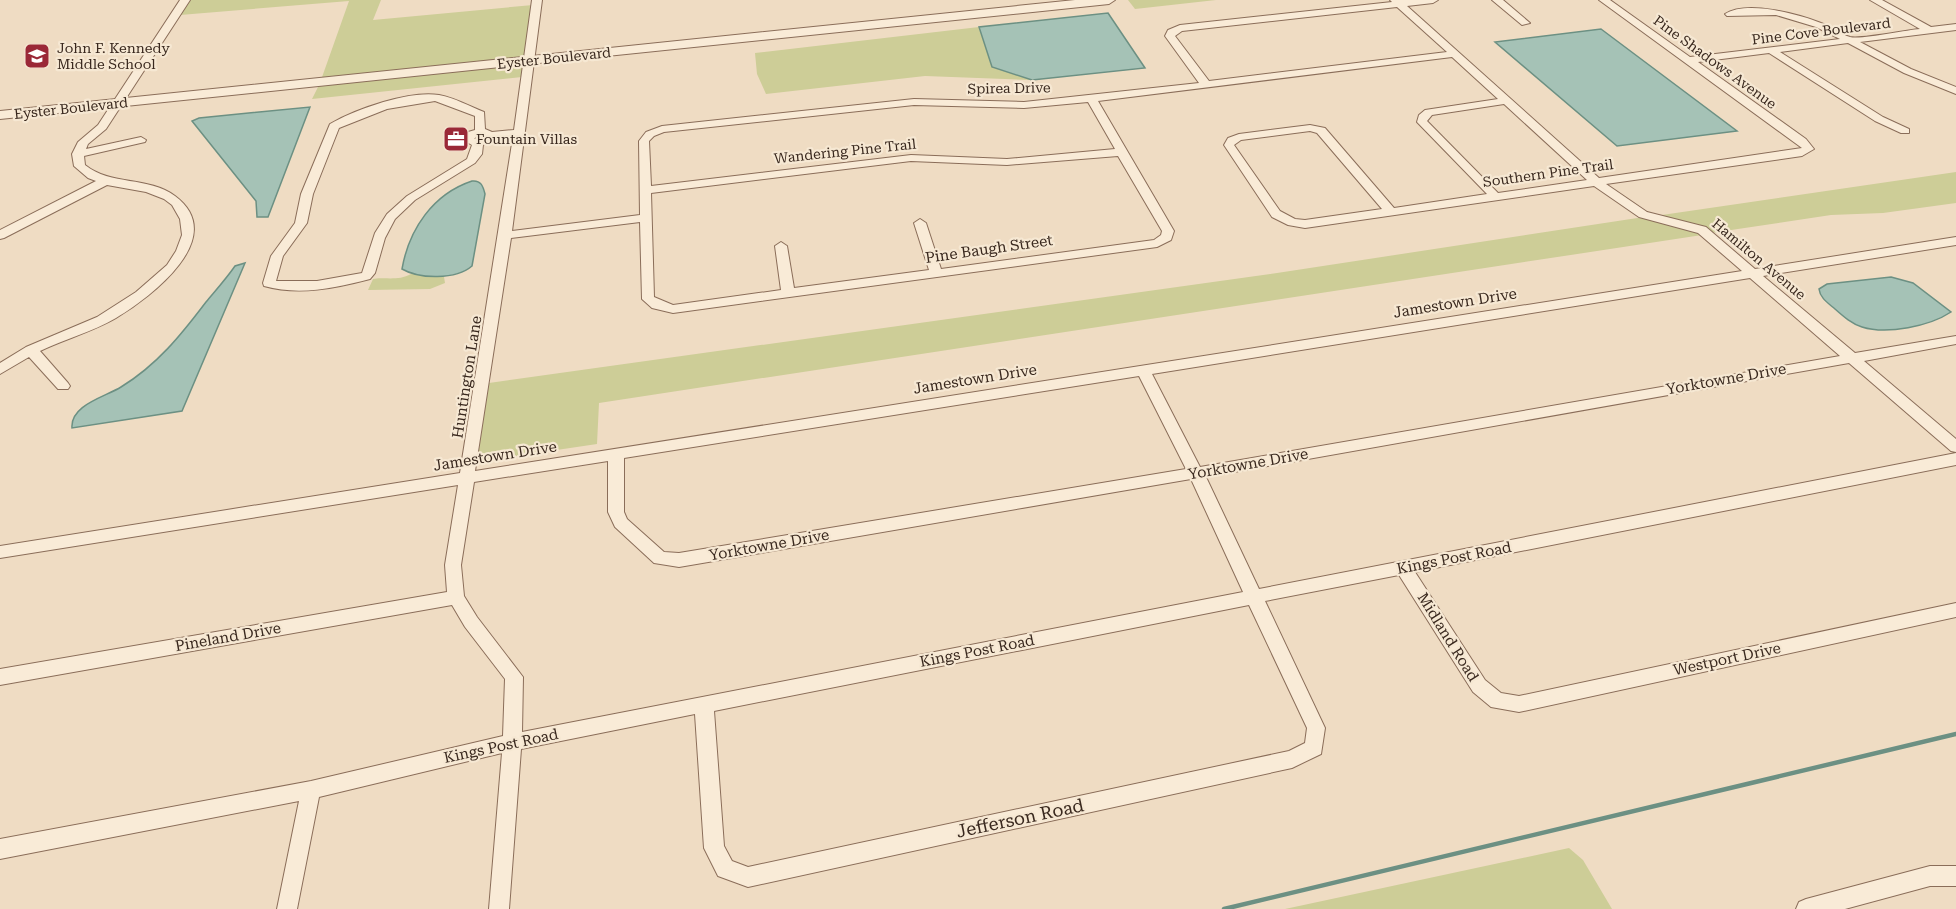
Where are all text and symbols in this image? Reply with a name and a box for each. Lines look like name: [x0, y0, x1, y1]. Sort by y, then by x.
street label: Pine Shadows Avenue: [1650, 12, 1780, 112]
street label: Pine Cove Boulevard: [1751, 15, 1891, 47]
place label: John F. Kennedy Middle School: [57, 40, 171, 72]
school or university icon: John F. Kennedy Middle School: [22, 41, 52, 71]
street label: Eyster Boulevard: [496, 44, 612, 72]
street label: Spirea Drive: [967, 79, 1051, 97]
street label: Eyster Boulevard: [13, 94, 129, 122]
office icon: Fountain Villas: [441, 124, 471, 154]
place label: Fountain Villas: [476, 131, 577, 147]
street label: Wandering Pine Trail: [773, 136, 917, 166]
street label: Southern Pine Trail: [1482, 156, 1615, 190]
street label: Hamilton Avenue: [1709, 215, 1809, 303]
street label: Pine Baugh Street: [924, 231, 1054, 267]
street label: Jamestown Drive: [1392, 284, 1518, 322]
street label: Huntington Lane: [448, 314, 486, 440]
street label: Jamestown Drive: [912, 360, 1038, 398]
street label: Yorktowne Drive: [1665, 360, 1787, 398]
street label: Jamestown Drive: [432, 437, 558, 475]
street label: Yorktowne Drive: [1187, 445, 1309, 483]
street label: Yorktowne Drive: [708, 526, 830, 564]
street label: Kings Post Road: [1395, 538, 1513, 578]
street label: Midland Road: [1413, 589, 1483, 685]
street label: Pineland Drive: [174, 619, 282, 655]
street label: Kings Post Road: [918, 631, 1036, 671]
street label: Westport Drive: [1672, 639, 1782, 679]
street label: Kings Post Road: [442, 725, 560, 767]
street label: Jefferson Road: [954, 794, 1086, 842]

